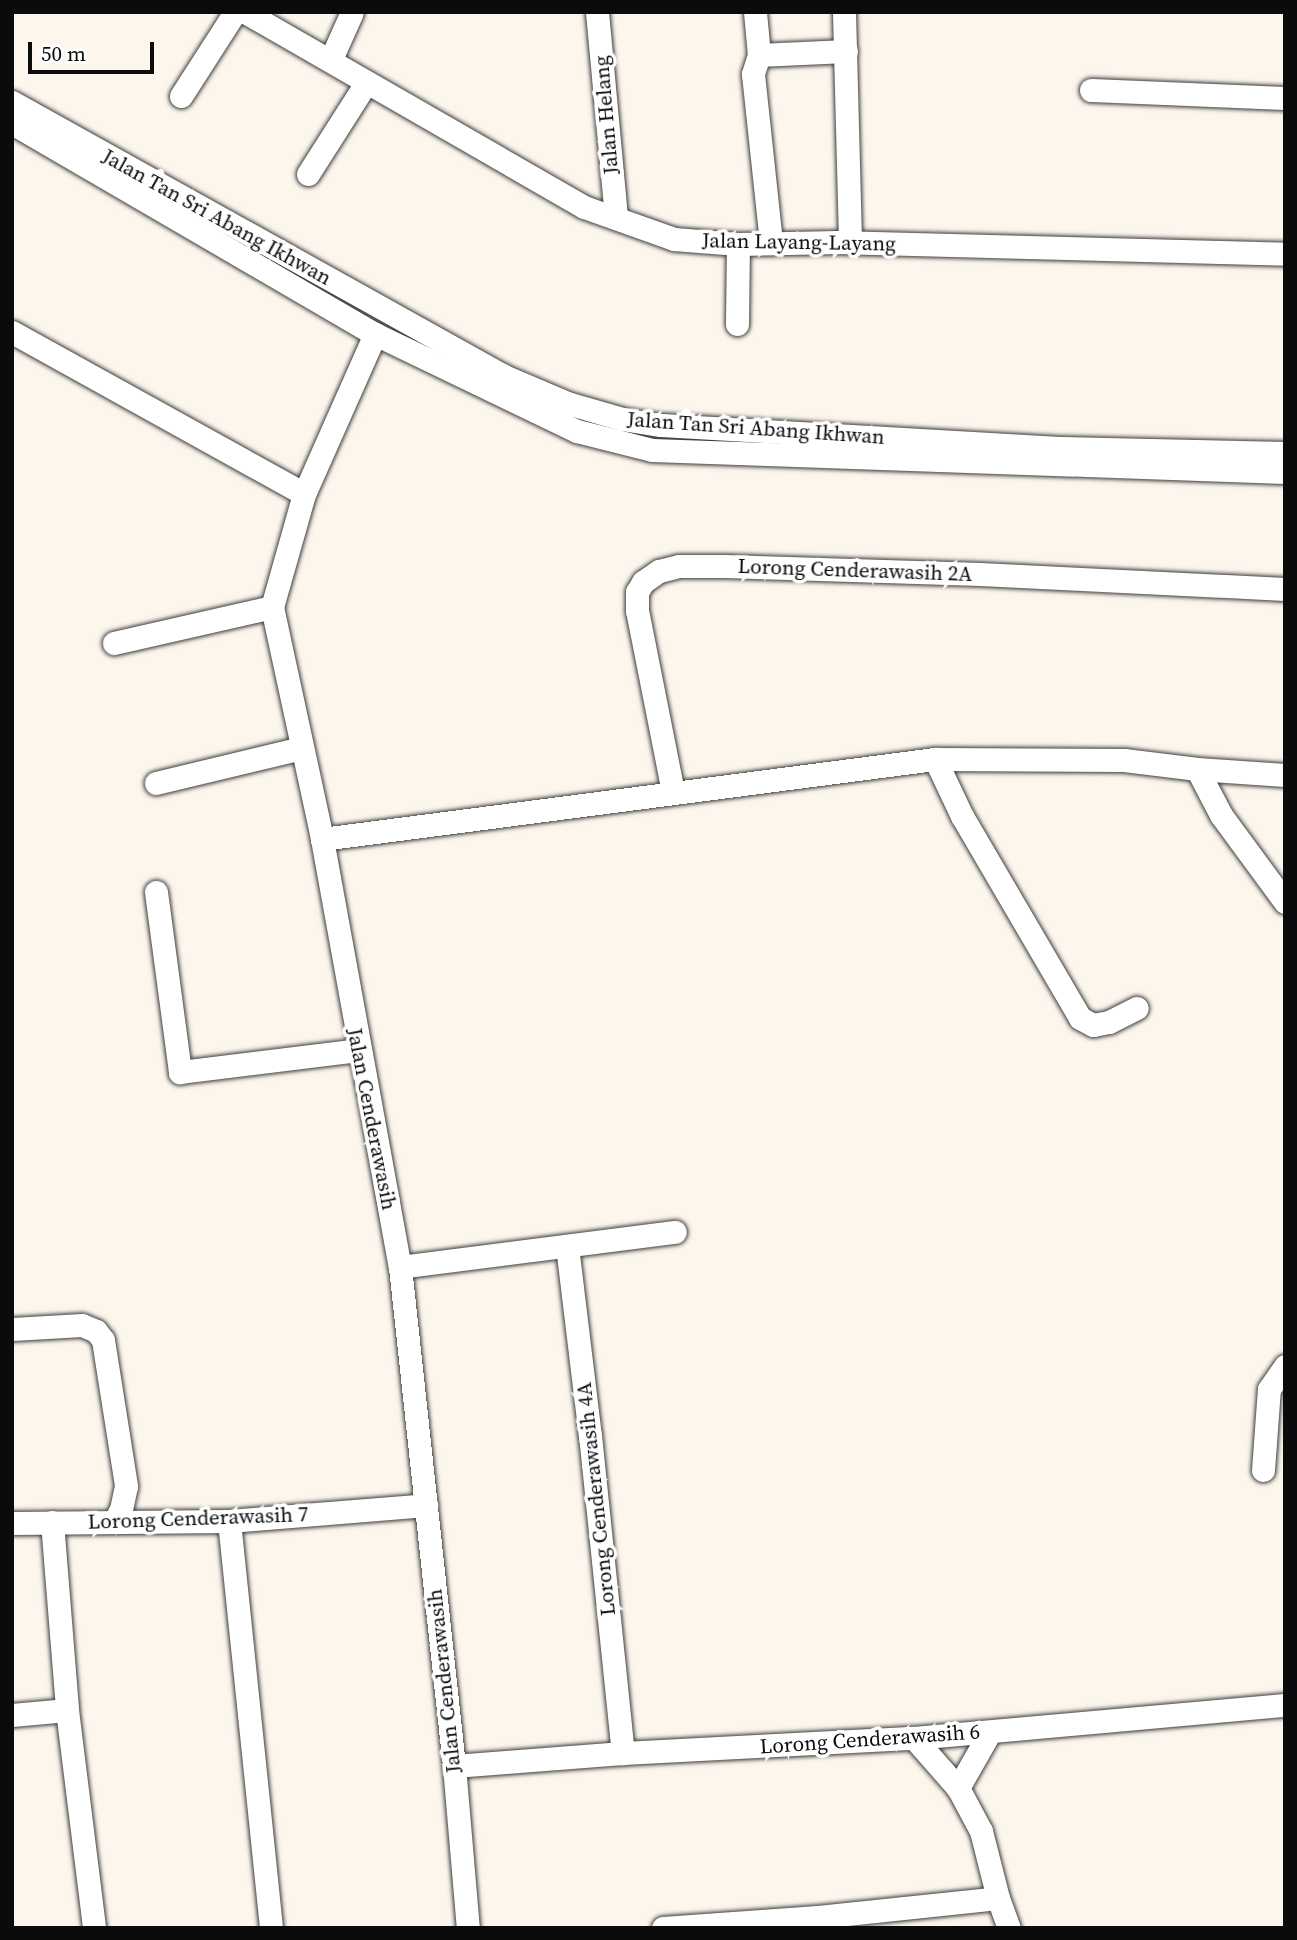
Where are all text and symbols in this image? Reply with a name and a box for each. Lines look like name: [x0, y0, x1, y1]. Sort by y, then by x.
scale bar: [32, 28, 158, 72]
text: 50 m: [41, 39, 86, 68]
street label: Jalan Helang: [588, 55, 624, 175]
street label: Jalan Tan Sri Abang Ikhwan: [98, 143, 336, 291]
street label: Jalan Layang-Layang: [702, 228, 896, 256]
street label: Jalan Tan Sri Abang Ikhwan: [626, 406, 886, 450]
street label: Lorong Cenderawasih 2A: [737, 553, 973, 587]
street label: Jalan Cenderawasih: [342, 1026, 402, 1212]
street label: Lorong Cenderawasih 4A: [571, 1381, 621, 1617]
street label: Lorong Cenderawasih 7: [87, 1502, 309, 1534]
street label: Jalan Cenderawasih: [422, 1588, 466, 1774]
street label: Lorong Cenderawasih 6: [759, 1719, 981, 1759]

